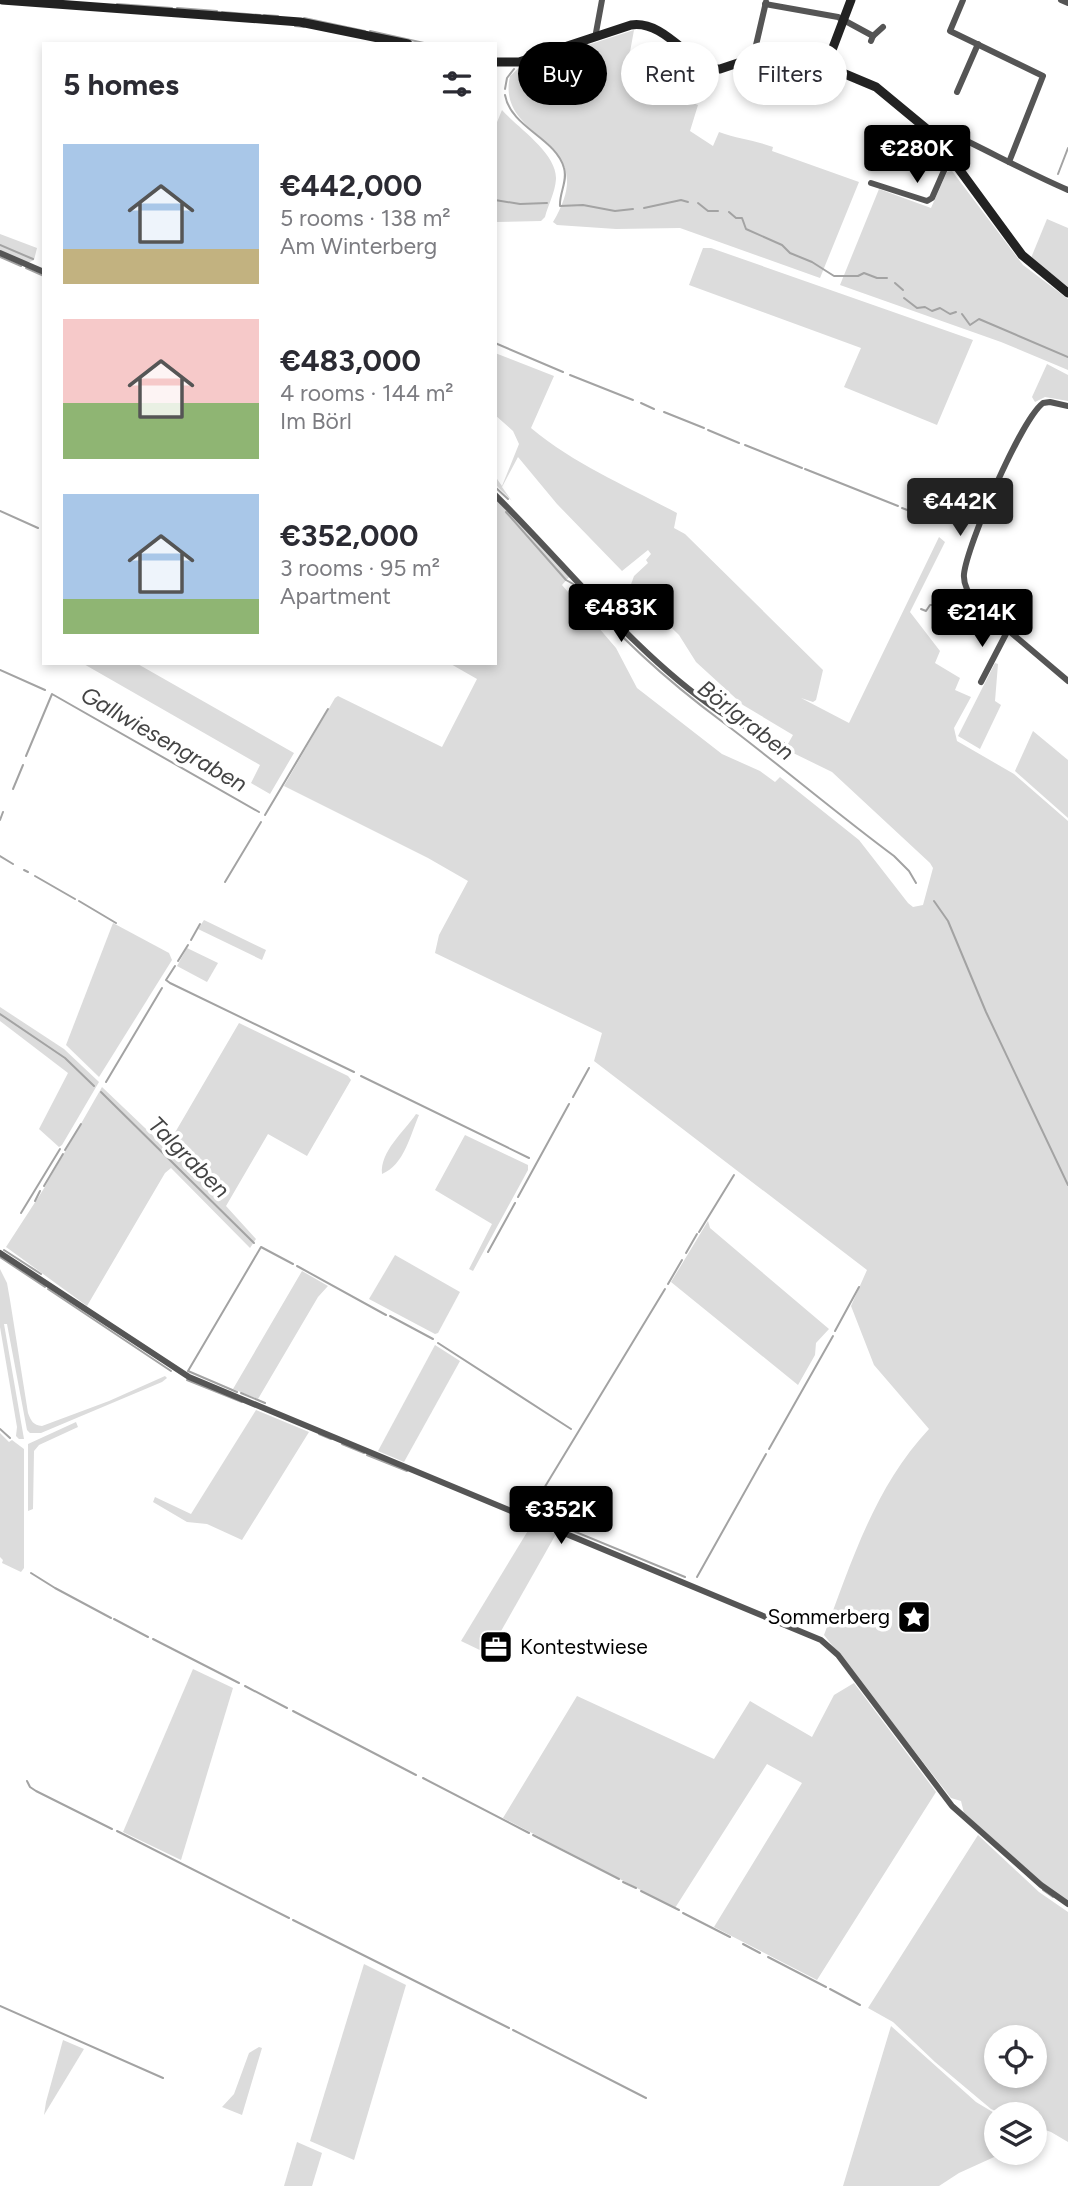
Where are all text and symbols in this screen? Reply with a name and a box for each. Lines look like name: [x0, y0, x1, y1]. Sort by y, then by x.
chip: Buy: [518, 42, 607, 105]
chip: Rent: [621, 42, 719, 105]
chip: Filters: [733, 42, 847, 105]
icon: filters: [438, 65, 476, 103]
text: 5 homes: [63, 66, 179, 103]
pin: €280K: [868, 125, 966, 185]
text: €280K: [880, 134, 954, 162]
text: €442,000: [280, 167, 422, 204]
icon: home: [119, 172, 203, 256]
text: 5 rooms · 138 m²: [280, 204, 451, 232]
text: Am Winterberg: [280, 232, 437, 260]
text: €483,000: [280, 342, 421, 379]
icon: home: [119, 347, 203, 431]
text: 4 rooms · 144 m²: [280, 379, 454, 407]
text: Im Börl: [280, 407, 352, 435]
pin: €442K: [911, 478, 1009, 538]
text: €442K: [923, 487, 997, 515]
text: €352,000: [280, 517, 418, 554]
icon: home: [119, 522, 203, 606]
text: 3 rooms · 95 m²: [280, 554, 440, 582]
text: Apartment: [280, 582, 391, 610]
pin: €483K: [572, 584, 670, 644]
pin: €214K: [933, 590, 1031, 649]
text: €483K: [585, 593, 657, 621]
text: €214K: [948, 598, 1016, 626]
water label: Börlgraben: [692, 674, 800, 766]
water label: Gallwiesengraben: [76, 680, 252, 798]
water label: Talgraben: [142, 1110, 236, 1204]
pin: €352K: [512, 1486, 610, 1546]
text: €352K: [526, 1495, 596, 1523]
place icon: Sommerberg: [895, 1598, 933, 1636]
place label: Sommerberg: [767, 1604, 890, 1629]
office icon: Kontestwiese: [477, 1628, 515, 1666]
place label: Kontestwiese: [520, 1634, 648, 1659]
map controls: [984, 2025, 1047, 2165]
button: locate: [984, 2025, 1047, 2088]
button: layers: [984, 2102, 1047, 2165]

